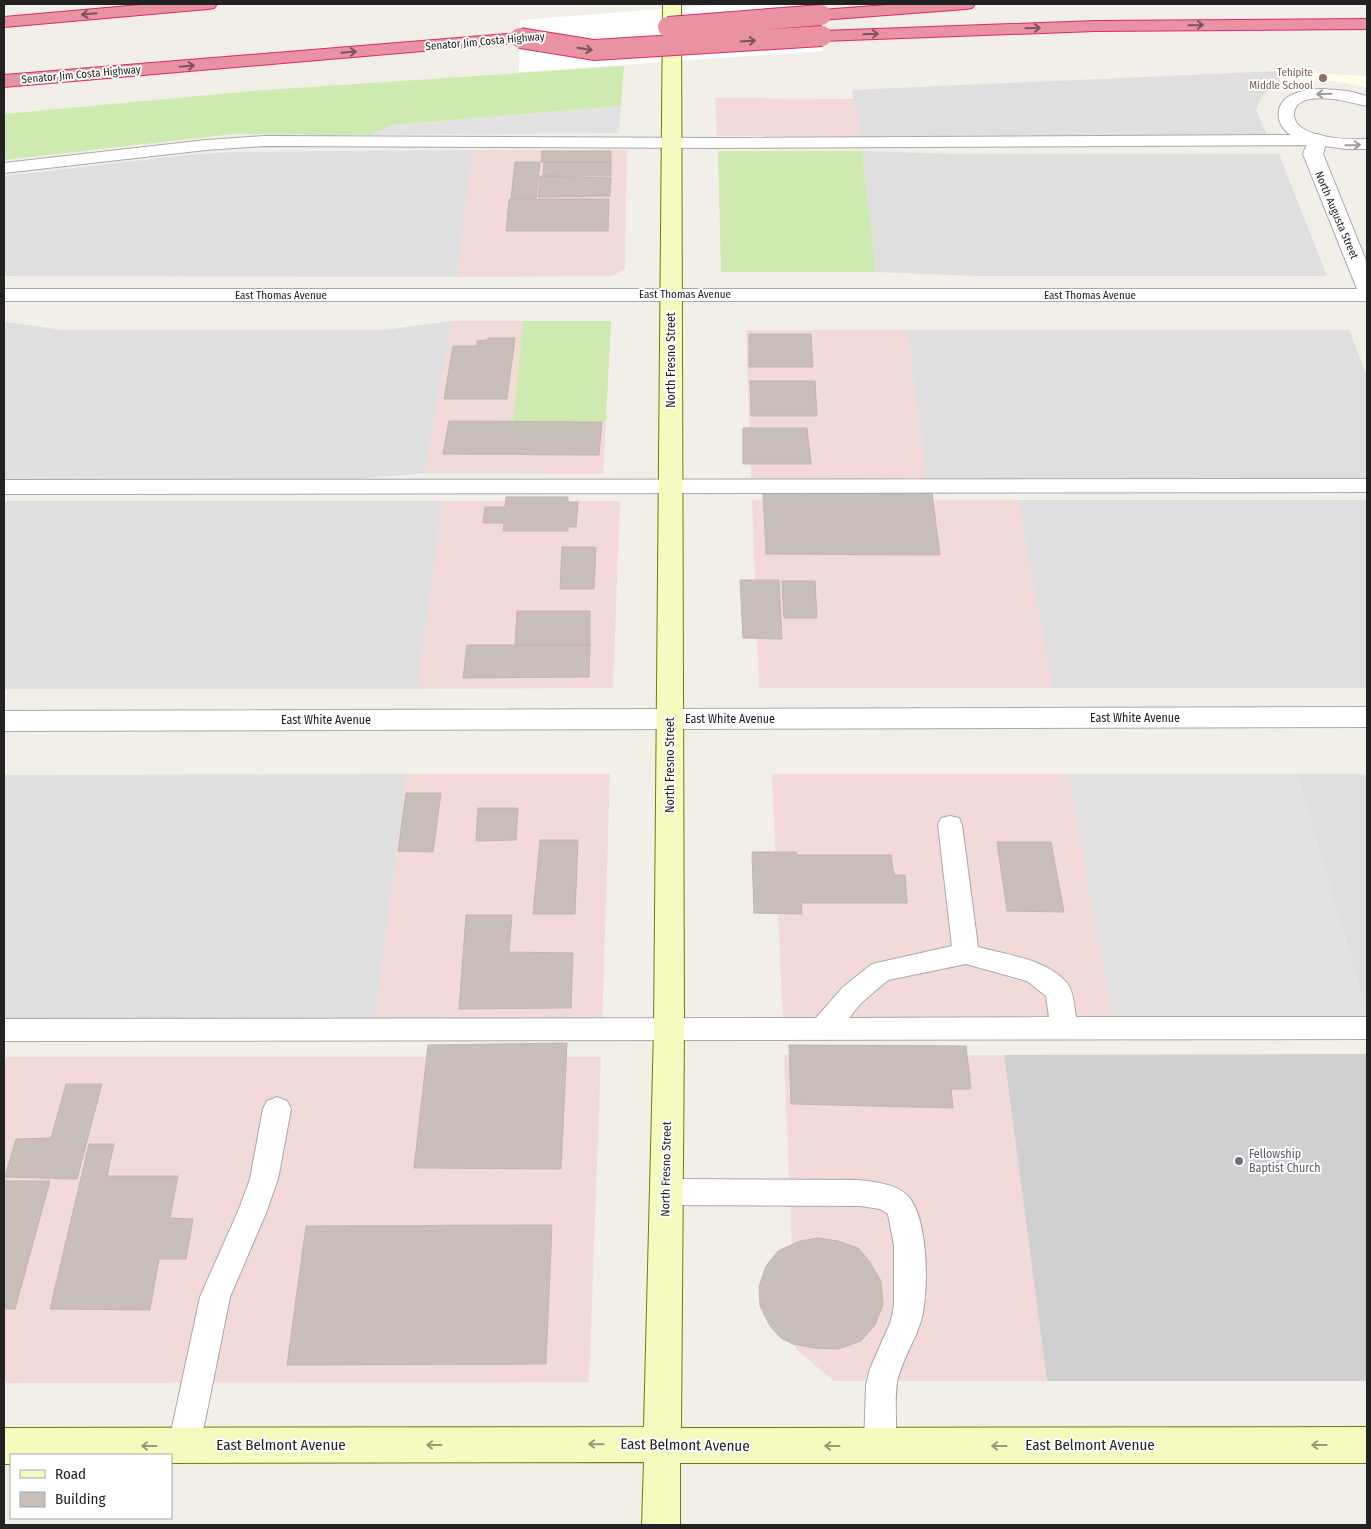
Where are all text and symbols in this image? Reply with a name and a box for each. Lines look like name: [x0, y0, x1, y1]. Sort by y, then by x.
one-way arrow: [82, 9, 98, 19]
one-way arrow: [1188, 20, 1204, 30]
one-way arrow: [1025, 24, 1041, 33]
street label: Senator Jim Costa Highway: [425, 30, 545, 53]
one-way arrow: [863, 30, 879, 39]
one-way arrow: [739, 36, 755, 45]
one-way arrow: [577, 44, 593, 54]
one-way arrow: [341, 48, 357, 57]
one-way arrow: [179, 61, 195, 70]
street label: Senator Jim Costa Highway: [21, 63, 141, 86]
place label: Tehipite Middle School: [1249, 66, 1313, 92]
marker: Tehipite Middle School: [1317, 72, 1329, 84]
one-way arrow: [1317, 89, 1333, 98]
one-way arrow: [1344, 140, 1360, 150]
street label: North Augusta Street: [1312, 169, 1361, 261]
street label: East Thomas Avenue: [639, 288, 731, 301]
street label: East Thomas Avenue: [235, 289, 327, 302]
street label: East Thomas Avenue: [1044, 289, 1136, 302]
street label: North Fresno Street: [664, 312, 678, 408]
street label: East White Avenue: [1090, 711, 1180, 725]
street label: East White Avenue: [685, 712, 775, 726]
street label: East White Avenue: [281, 713, 371, 727]
street label: North Fresno Street: [663, 717, 677, 813]
street label: North Fresno Street: [658, 1121, 674, 1217]
place label: Fellowship Baptist Church: [1249, 1147, 1321, 1175]
marker: Fellowship Baptist Church: [1233, 1155, 1245, 1167]
street label: East Belmont Avenue: [620, 1435, 750, 1455]
street label: East Belmont Avenue: [216, 1436, 346, 1454]
street label: East Belmont Avenue: [1025, 1436, 1155, 1454]
one-way arrow: [588, 1439, 604, 1449]
one-way arrow: [426, 1440, 442, 1450]
one-way arrow: [1311, 1440, 1327, 1450]
one-way arrow: [141, 1441, 157, 1451]
one-way arrow: [824, 1441, 840, 1451]
one-way arrow: [991, 1441, 1007, 1451]
legend: [10, 1454, 172, 1519]
text: Road: [55, 1465, 86, 1483]
text: Building: [55, 1490, 106, 1508]

